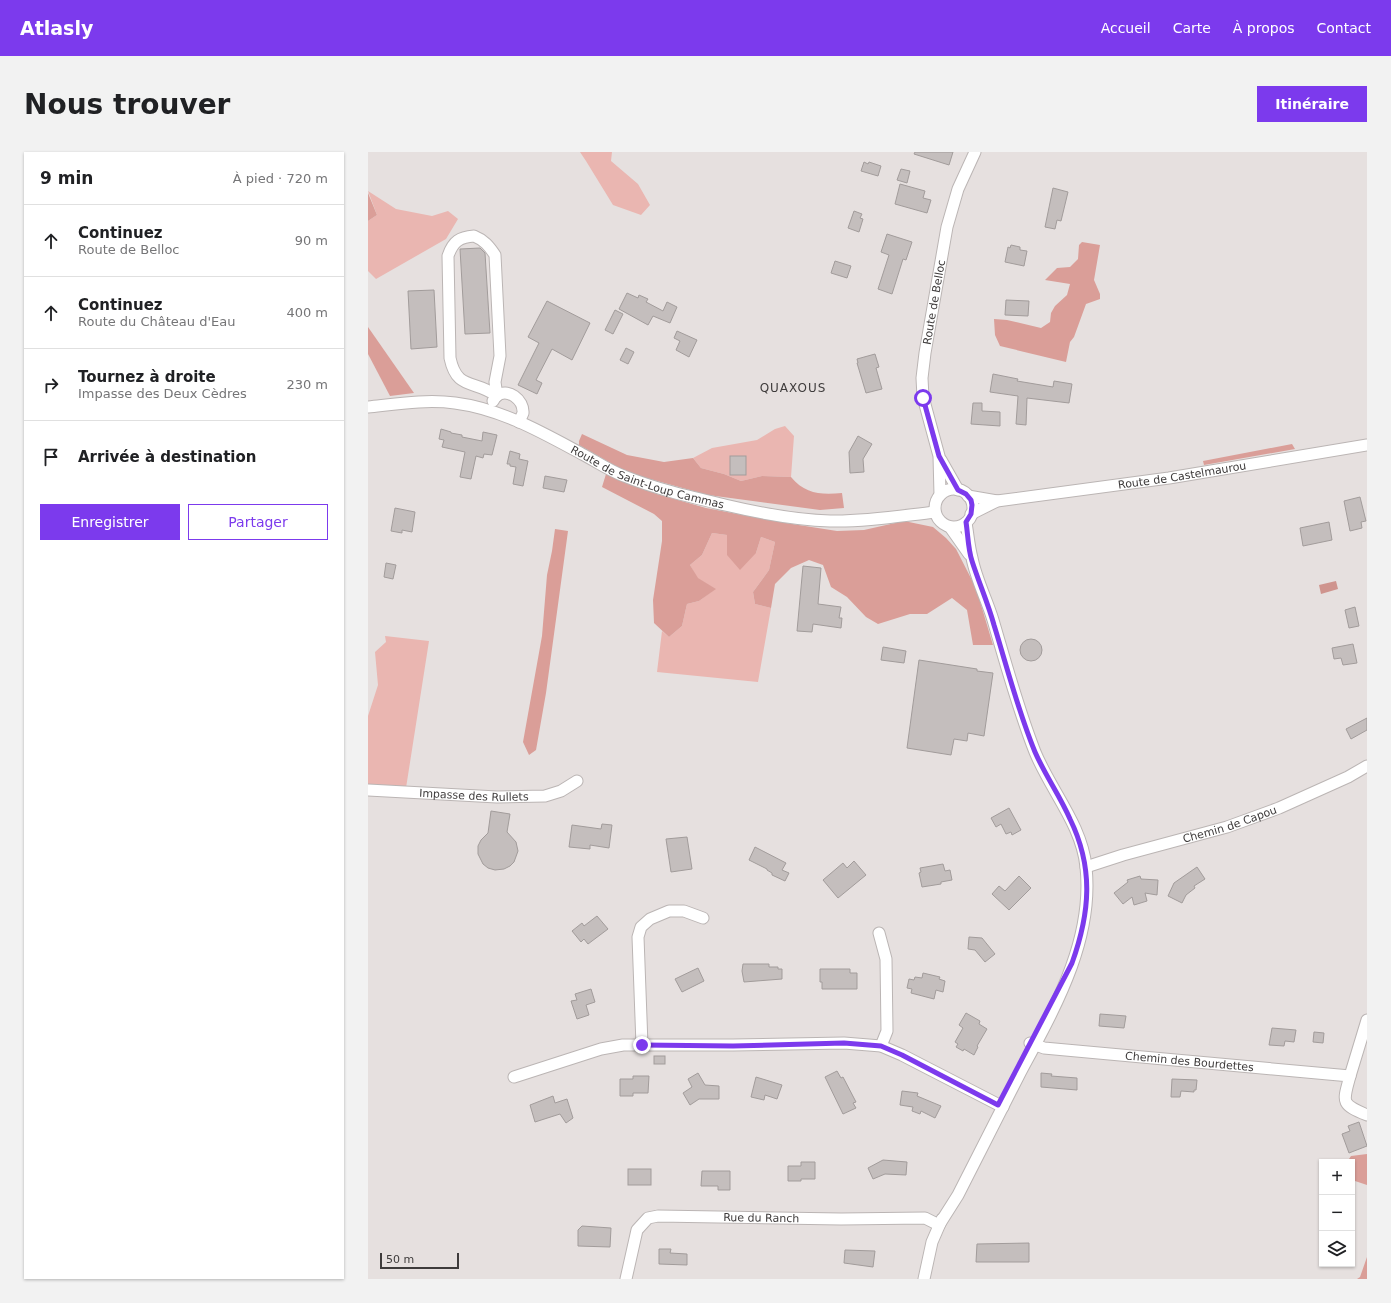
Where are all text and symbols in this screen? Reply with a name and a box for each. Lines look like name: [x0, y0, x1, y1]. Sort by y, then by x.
text: Atlasly: [20, 17, 93, 39]
text: Accueil: [1101, 20, 1151, 36]
text: Carte: [1173, 20, 1211, 36]
text: À propos: [1233, 20, 1295, 36]
text: Contact: [1317, 20, 1371, 36]
button: Itinéraire: [1257, 86, 1367, 122]
text: Nous trouver: [24, 88, 230, 121]
text: 9 min: [40, 168, 93, 188]
text: À pied · 720 m: [233, 171, 328, 186]
text: Continuez: [78, 224, 163, 242]
icon: ahead: [40, 230, 62, 252]
text: 90 m: [295, 233, 328, 248]
text: Route de Belloc: [78, 242, 180, 257]
street label: Route de Belloc: [921, 259, 948, 346]
text: Continuez: [78, 296, 163, 314]
icon: ahead: [40, 302, 62, 324]
text: 400 m: [286, 305, 328, 320]
text: Route du Château d'Eau: [78, 314, 235, 329]
text: Tournez à droite: [78, 368, 216, 386]
icon: right: [40, 374, 62, 396]
text: 230 m: [286, 377, 328, 392]
district label: QUAXOUS: [760, 381, 826, 395]
text: Impasse des Deux Cèdres: [78, 386, 247, 401]
route start: [914, 389, 932, 407]
street label: Route de Saint-Loup Cammas: [568, 443, 726, 512]
icon: arrive: [40, 446, 62, 468]
text: Arrivée à destination: [78, 448, 256, 466]
street label: Route de Castelmaurou: [1117, 459, 1247, 492]
button: Enregistrer: [40, 504, 180, 540]
button: Partager: [188, 504, 328, 540]
street label: Impasse des Rullets: [419, 787, 529, 804]
street label: Chemin de Capou: [1181, 803, 1279, 846]
route end: [633, 1036, 651, 1054]
street label: Chemin des Bourdettes: [1125, 1049, 1255, 1074]
map controls: [1319, 1159, 1355, 1267]
button: +: [1319, 1159, 1355, 1195]
button: −: [1319, 1195, 1355, 1231]
street label: Rue du Ranch: [723, 1211, 799, 1225]
button: layers: [1319, 1231, 1355, 1267]
scale bar: [380, 1251, 459, 1270]
text: 50 m: [386, 1253, 414, 1266]

